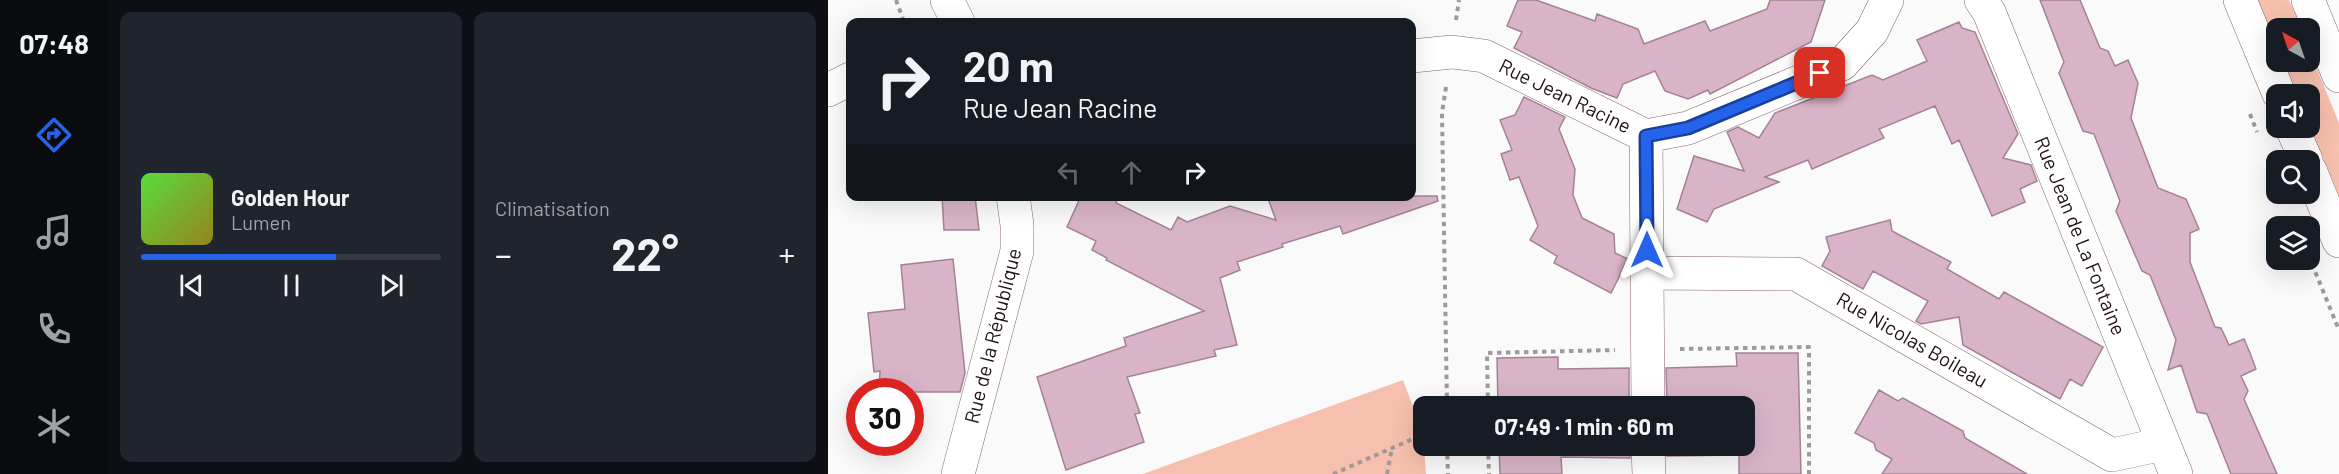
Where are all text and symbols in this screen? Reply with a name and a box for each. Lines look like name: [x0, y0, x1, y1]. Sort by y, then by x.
north arrow: [2266, 18, 2320, 72]
map controls: [2266, 18, 2320, 270]
text: 07:48: [19, 27, 89, 59]
text: 20 m: [963, 40, 1054, 90]
icon: right: [864, 42, 942, 120]
pin: [1794, 47, 1845, 98]
street label: Rue Jean Racine: [1495, 53, 1635, 137]
icon: arrive: [1803, 56, 1836, 89]
button: sound: [2266, 84, 2320, 138]
text: Rue Jean Racine: [963, 91, 1157, 123]
icon: directions: [33, 114, 75, 156]
street label: Rue Jean de La Fontaine: [2030, 133, 2132, 338]
button: search: [2266, 150, 2320, 204]
icon: left: [1052, 156, 1085, 189]
icon: ahead: [1115, 156, 1148, 189]
icon: right: [1178, 156, 1211, 189]
text: Golden Hour: [231, 184, 349, 210]
text: Climatisation: [495, 196, 610, 220]
text: Lumen: [231, 210, 291, 234]
icon: music: [33, 211, 75, 253]
button: layers: [2266, 216, 2320, 270]
position arrow: [1615, 218, 1679, 282]
text: 22°: [611, 226, 679, 280]
text: −: [495, 234, 512, 274]
text: +: [778, 234, 795, 274]
street label: Rue de la République: [959, 246, 1025, 426]
icon: previous: [175, 269, 208, 302]
icon: pause: [275, 269, 308, 302]
icon: next: [375, 269, 408, 302]
street label: Rue Nicolas Boileau: [1833, 286, 1992, 392]
icon: phone: [33, 308, 75, 350]
speed limit sign: 30: [846, 378, 924, 456]
icon: climate: [33, 405, 75, 447]
text: 07:49 · 1 min · 60 m: [1494, 413, 1674, 439]

